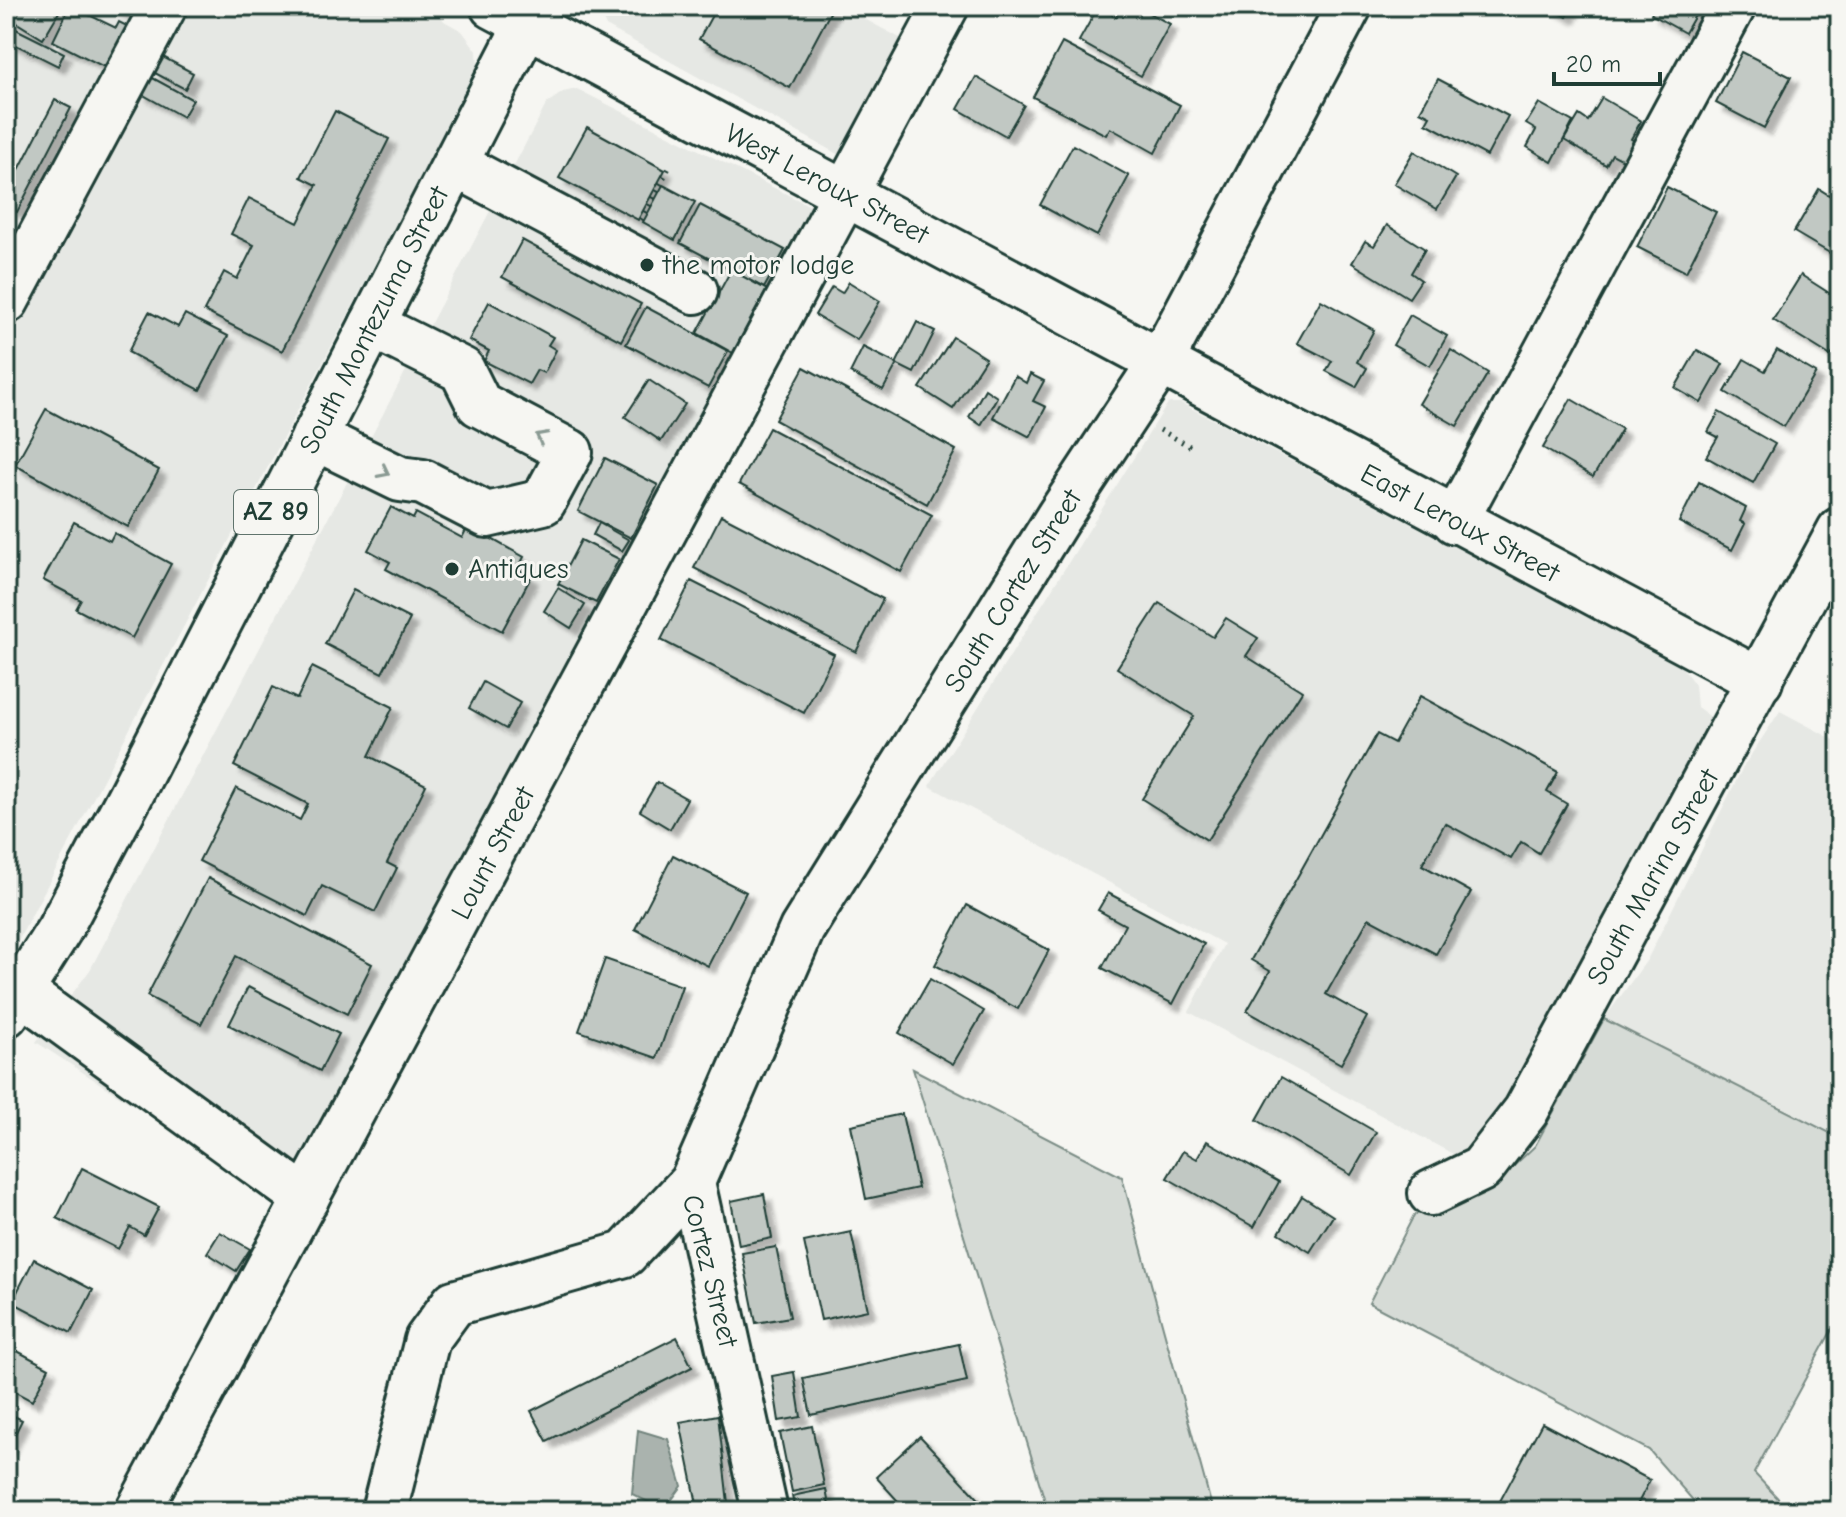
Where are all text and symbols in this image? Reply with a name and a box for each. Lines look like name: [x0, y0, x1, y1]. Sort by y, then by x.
scale bar: [1554, 36, 1660, 86]
text: 20 m: [1566, 50, 1621, 78]
street label: West Leroux Street: [720, 117, 935, 252]
street label: South Montezuma Street: [293, 180, 456, 459]
place label: the motor lodge: [661, 249, 854, 281]
marker: the motor lodge: [638, 256, 656, 274]
one-way arrow: [534, 431, 549, 446]
street label: East Leroux Street: [1355, 457, 1566, 589]
one-way arrow: [376, 462, 391, 477]
street label: South Cortez Street: [938, 483, 1089, 698]
road number: AZ 89: [234, 490, 318, 534]
place label: Antiques: [468, 553, 569, 585]
marker: Antiques: [443, 560, 461, 578]
street label: South Marina Street: [1580, 763, 1726, 990]
street label: Lount Street: [445, 780, 542, 925]
street label: Cortez Street: [676, 1191, 745, 1351]

